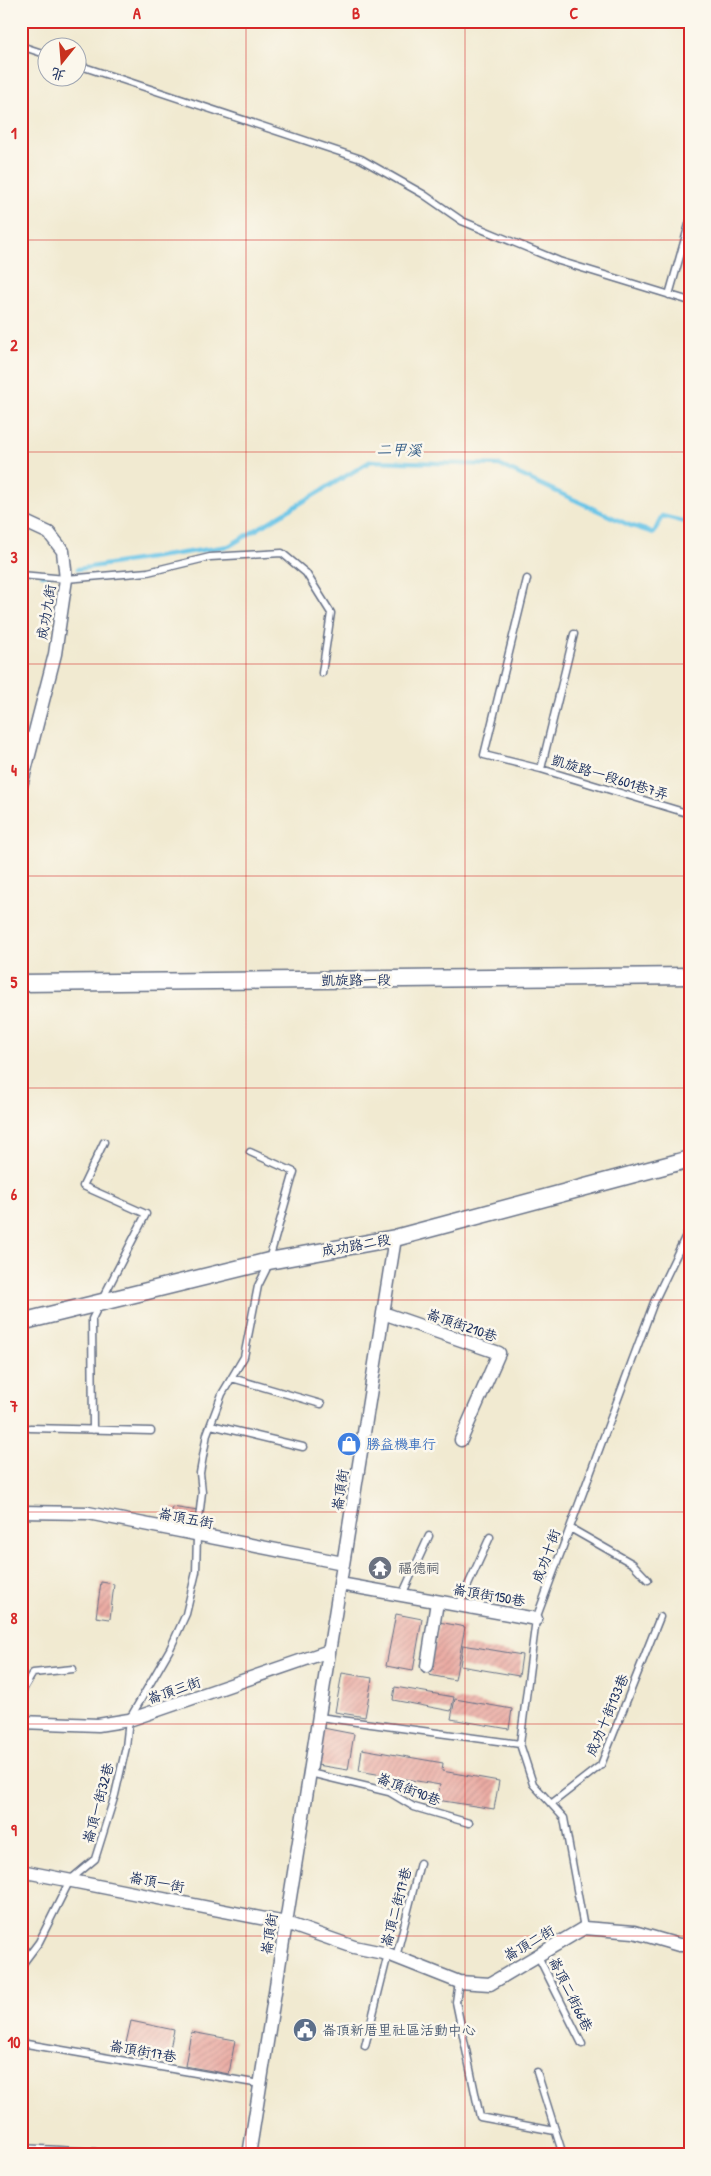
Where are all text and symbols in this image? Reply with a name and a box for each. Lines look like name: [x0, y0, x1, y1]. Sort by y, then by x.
text: A: [133, 2, 141, 24]
text: B: [352, 2, 360, 24]
text: C: [570, 2, 579, 24]
north arrow: [38, 38, 88, 88]
text: 北: [49, 64, 68, 86]
text: 1: [11, 122, 17, 144]
text: 2: [10, 334, 18, 356]
water label: 二甲溪: [376, 439, 423, 460]
text: 3: [10, 546, 18, 568]
street label: 成功九街: [32, 583, 59, 641]
street label: 凱旋路一段601巷7弄: [549, 750, 671, 803]
text: 4: [11, 759, 17, 781]
street label: 凱旋路一段: [321, 969, 391, 990]
text: 5: [11, 971, 18, 993]
text: 6: [11, 1183, 18, 1205]
street label: 成功路二段: [320, 1229, 392, 1260]
street label: 崙頂街210巷: [424, 1304, 501, 1346]
text: 7: [9, 1395, 18, 1417]
shop icon: 勝益機車行: [336, 1431, 362, 1457]
place label: 勝益機車行: [366, 1434, 436, 1453]
street label: 崙頂街: [327, 1468, 352, 1512]
street label: 崙頂五街: [157, 1503, 215, 1532]
street label: 成功十街: [527, 1526, 564, 1585]
temple icon: 福德祠: [367, 1555, 393, 1581]
place label: 福德祠: [398, 1558, 440, 1577]
street label: 崙頂街150巷: [451, 1579, 528, 1610]
text: 8: [11, 1607, 18, 1629]
street label: 成功十街133巷: [581, 1670, 633, 1759]
street label: 崙頂三街: [144, 1671, 203, 1708]
street label: 崙頂一街32巷: [78, 1759, 118, 1845]
street label: 崙頂街90巷: [374, 1768, 445, 1810]
text: 9: [11, 1819, 17, 1841]
street label: 崙頂二街17巷: [376, 1864, 416, 1949]
street label: 崙頂一街: [128, 1867, 186, 1896]
street label: 崙頂街: [256, 1912, 281, 1956]
street label: 崙頂二街: [500, 1920, 558, 1965]
street label: 崙頂二街66巷: [545, 1953, 598, 2035]
public building icon: 崙頂新厝里社區活動中心: [292, 2017, 318, 2043]
place label: 崙頂新厝里社區活動中心: [322, 2020, 476, 2039]
text: 10: [8, 2031, 20, 2053]
street label: 崙頂街17巷: [108, 2035, 179, 2066]

